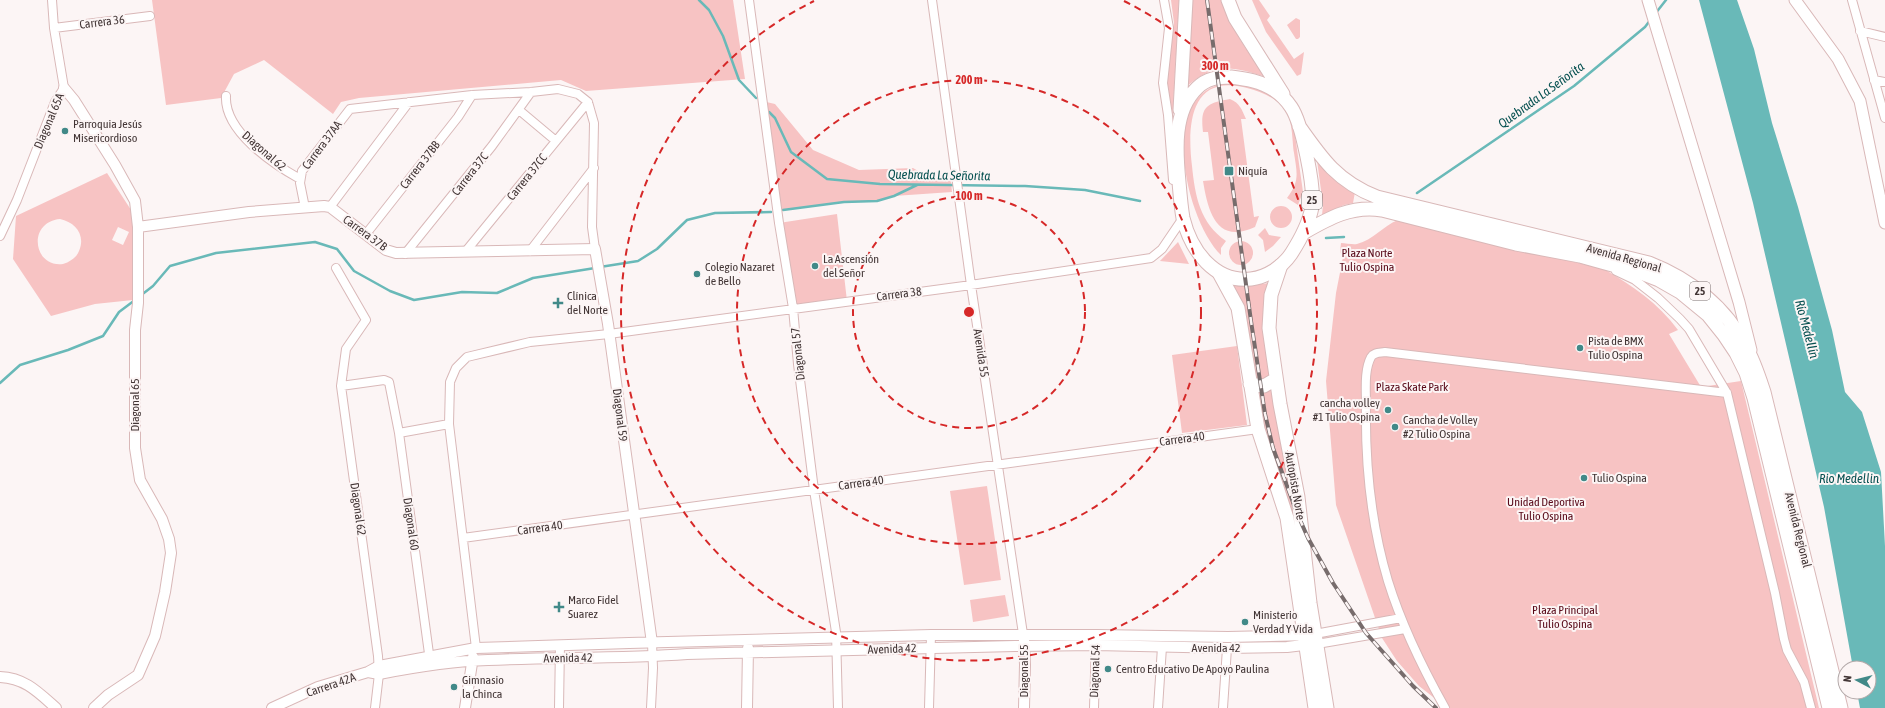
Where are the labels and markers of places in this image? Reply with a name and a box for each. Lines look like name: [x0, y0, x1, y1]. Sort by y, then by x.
place label: Parroquia Jesús Misericordioso: [73, 117, 142, 145]
marker: Parroquia Jesús Misericordioso: [60, 126, 70, 136]
place label: Niquía: [1238, 164, 1268, 178]
marker: Niquía: [1223, 165, 1235, 177]
place label: La Ascensión del Señor: [823, 252, 879, 280]
place label: Colegio Nazaret de Bello: [705, 260, 775, 288]
marker: La Ascensión del Señor: [810, 261, 820, 271]
marker: Colegio Nazaret de Bello: [692, 269, 702, 279]
place label: Clínica del Norte: [567, 289, 608, 317]
marker: Clínica del Norte: [552, 297, 564, 309]
centre of rings: [962, 305, 976, 319]
place label: Pista de BMX Tulio Ospina: [1588, 334, 1644, 362]
marker: Pista de BMX Tulio Ospina: [1575, 343, 1585, 353]
place label: cancha volley #1 Tulio Ospina: [1313, 396, 1380, 424]
marker: cancha volley #1 Tulio Ospina: [1383, 405, 1393, 415]
place label: Cancha de Volley #2 Tulio Ospina: [1403, 413, 1478, 441]
marker: Cancha de Volley #2 Tulio Ospina: [1390, 422, 1400, 432]
place label: Tulio Ospina: [1592, 471, 1647, 485]
marker: Tulio Ospina: [1579, 473, 1589, 483]
place label: Marco Fidel Suarez: [568, 593, 620, 621]
marker: Marco Fidel Suarez: [553, 601, 565, 613]
place label: Ministerio Verdad Y Vida: [1253, 608, 1313, 636]
marker: Ministerio Verdad Y Vida: [1240, 617, 1250, 627]
place label: Centro Educativo De Apoyo Paulina: [1116, 662, 1269, 676]
marker: Centro Educativo De Apoyo Paulina: [1103, 664, 1113, 674]
place label: Gimnasio la Chinca: [462, 673, 504, 701]
marker: Gimnasio la Chinca: [449, 682, 459, 692]

